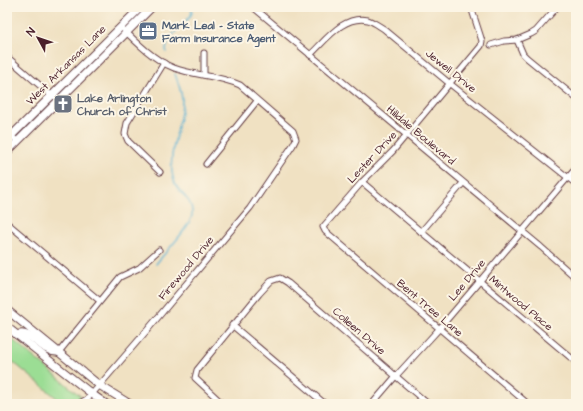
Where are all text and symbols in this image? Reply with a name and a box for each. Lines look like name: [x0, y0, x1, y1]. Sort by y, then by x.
north arrow: [18, 18, 58, 58]
place label: Mark Leal - State Farm Insurance Agent: [162, 18, 276, 48]
office icon: Mark Leal - State Farm Insurance Agent: [137, 20, 159, 42]
street label: West Arkansas Lane: [23, 22, 109, 108]
text: N: [23, 24, 39, 39]
street label: Jewell Drive: [423, 46, 479, 96]
place label: Lake Arlington Church of Christ: [77, 91, 167, 119]
church icon: Lake Arlington Church of Christ: [52, 93, 74, 115]
street label: Hilldale Boulevard: [383, 102, 459, 168]
street label: Lester Drive: [344, 128, 400, 186]
street label: Firewood Drive: [155, 233, 217, 303]
street label: Lee Drive: [445, 256, 489, 304]
street label: Mintwood Place: [486, 272, 556, 334]
street label: Bent Tree Lane: [394, 276, 466, 340]
street label: Colleen Drive: [329, 304, 389, 358]

